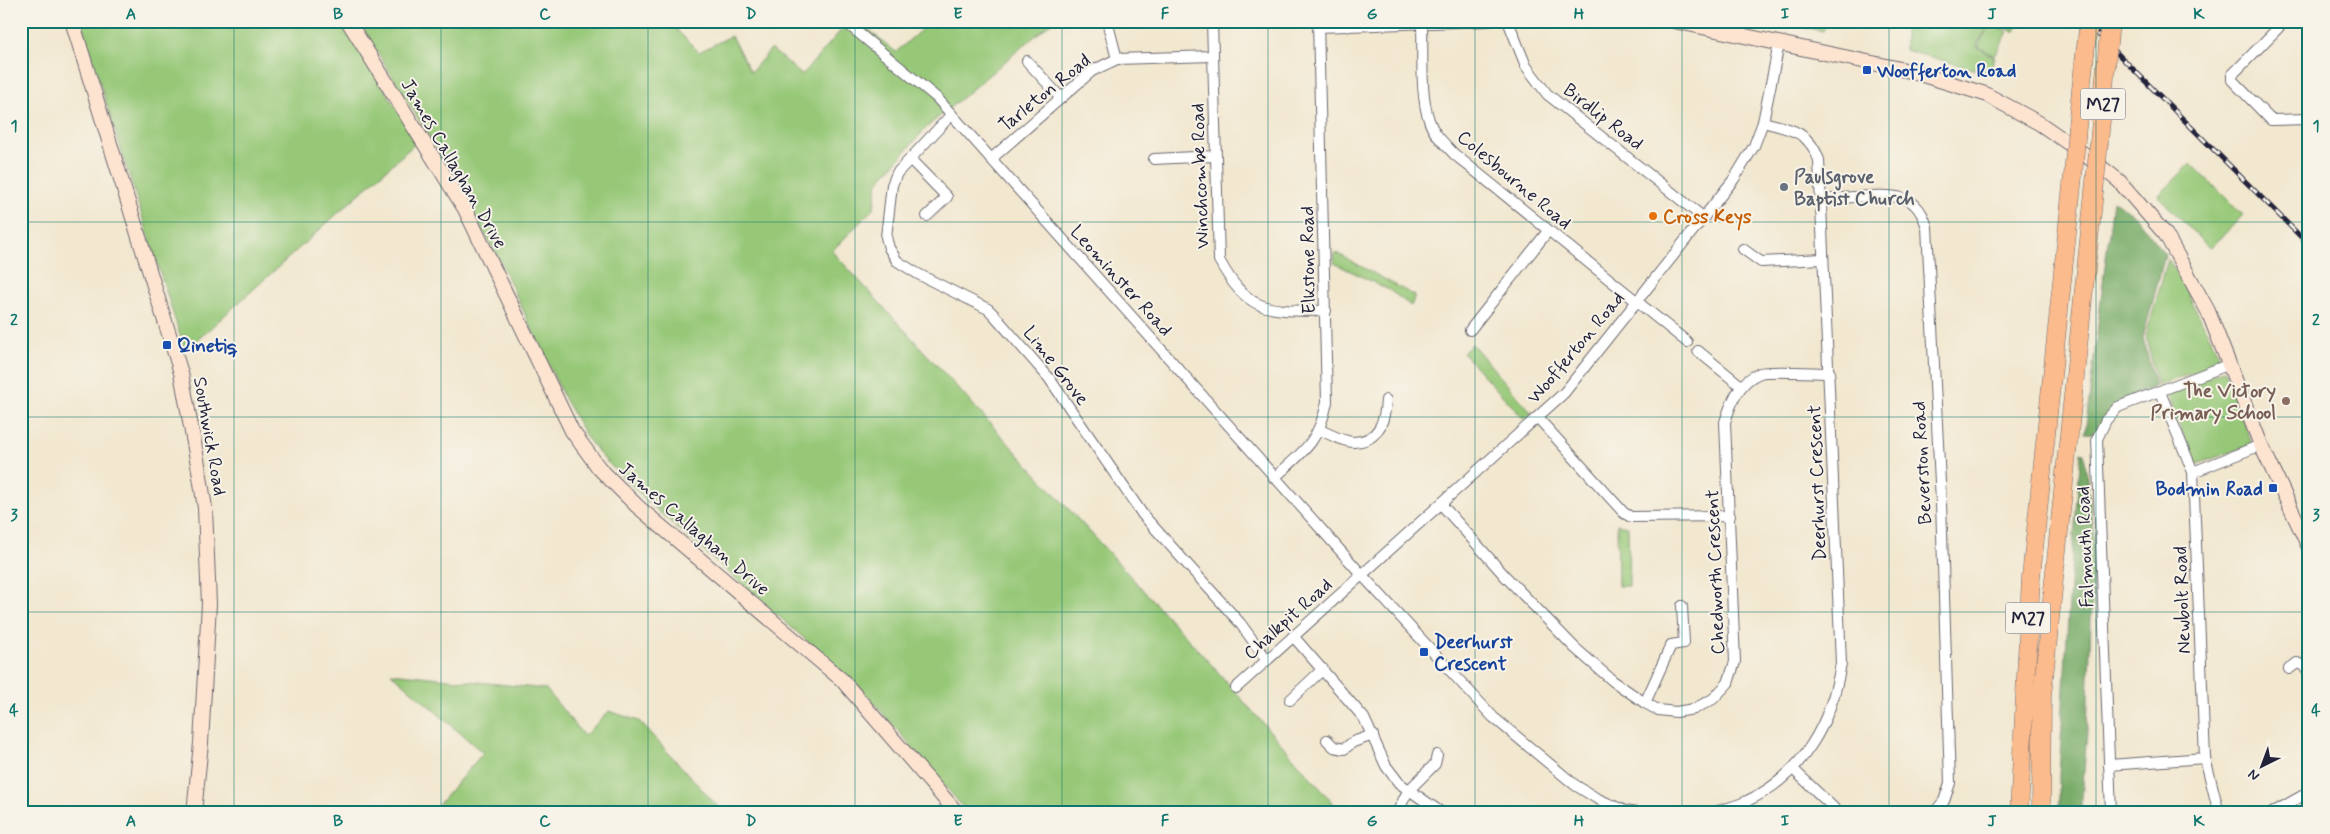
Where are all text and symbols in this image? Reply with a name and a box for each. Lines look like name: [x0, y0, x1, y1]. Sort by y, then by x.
text: A: [126, 4, 136, 25]
text: B: [333, 4, 343, 25]
text: C: [539, 4, 551, 25]
text: D: [745, 4, 757, 25]
text: E: [953, 4, 963, 25]
text: F: [1161, 4, 1170, 25]
text: G: [1367, 4, 1378, 25]
text: H: [1574, 4, 1585, 25]
text: I: [1781, 4, 1790, 25]
text: J: [1987, 4, 1997, 25]
text: K: [2193, 4, 2205, 25]
street label: Tarleton Road: [994, 48, 1096, 138]
place label: Woofferton Road: [1876, 59, 2016, 84]
marker: Woofferton Road: [1861, 64, 1873, 76]
street label: James Callaghan Drive: [394, 74, 513, 254]
street label: Birdlip Road: [1558, 78, 1648, 156]
road number: M27: [2080, 88, 2126, 120]
street label: Winchcombe Road: [1185, 103, 1216, 249]
text: 1: [10, 116, 18, 137]
text: 1: [2312, 116, 2320, 137]
street label: Colesbourne Road: [1451, 125, 1577, 235]
place label: Paulsgrove Baptist Church: [1794, 165, 1915, 212]
marker: Paulsgrove Baptist Church: [1778, 181, 1790, 193]
place label: Cross Keys: [1663, 205, 1752, 231]
street label: Elkstone Road: [1295, 206, 1322, 314]
marker: Cross Keys: [1647, 210, 1659, 222]
street label: Leominster Road: [1064, 220, 1178, 342]
street label: Woofferton Road: [1522, 287, 1630, 409]
text: 2: [10, 310, 18, 331]
text: 2: [2312, 310, 2320, 331]
street label: Lime Grove: [1017, 321, 1095, 411]
place label: Qinetiq: [177, 334, 238, 359]
marker: Qinetiq: [161, 339, 173, 351]
street label: Southwick Road: [187, 375, 232, 498]
place label: The Victory Primary School: [2150, 379, 2276, 426]
marker: The Victory Primary School: [2280, 395, 2292, 407]
street label: Beverston Road: [1907, 401, 1938, 525]
street label: Deerhurst Crescent: [1802, 404, 1833, 562]
street label: James Callaghan Drive: [613, 457, 775, 602]
place label: Bodmin Road: [2156, 477, 2263, 502]
marker: Bodmin Road: [2267, 482, 2279, 494]
street label: Falmouth Road: [2071, 486, 2100, 608]
street label: Chedworth Crescent: [1700, 489, 1731, 655]
text: 3: [10, 505, 18, 526]
text: 3: [2312, 505, 2320, 526]
street label: Newbolt Road: [2168, 546, 2197, 654]
street label: Chalkpit Road: [1238, 573, 1338, 666]
road number: M27: [2006, 602, 2050, 634]
place label: Deerhurst Crescent: [1434, 630, 1514, 677]
marker: Deerhurst Crescent: [1418, 646, 1430, 658]
text: 4: [9, 700, 19, 721]
text: 4: [2311, 700, 2321, 721]
north arrow: [2238, 742, 2288, 792]
text: N: [2244, 765, 2263, 785]
text: A: [126, 811, 136, 832]
text: B: [333, 811, 343, 832]
text: C: [539, 811, 551, 832]
text: D: [745, 811, 757, 832]
text: E: [953, 811, 963, 832]
text: F: [1161, 811, 1170, 832]
text: G: [1367, 811, 1378, 832]
text: H: [1574, 811, 1585, 832]
text: I: [1781, 811, 1790, 832]
text: J: [1987, 811, 1997, 832]
text: K: [2193, 811, 2205, 832]

